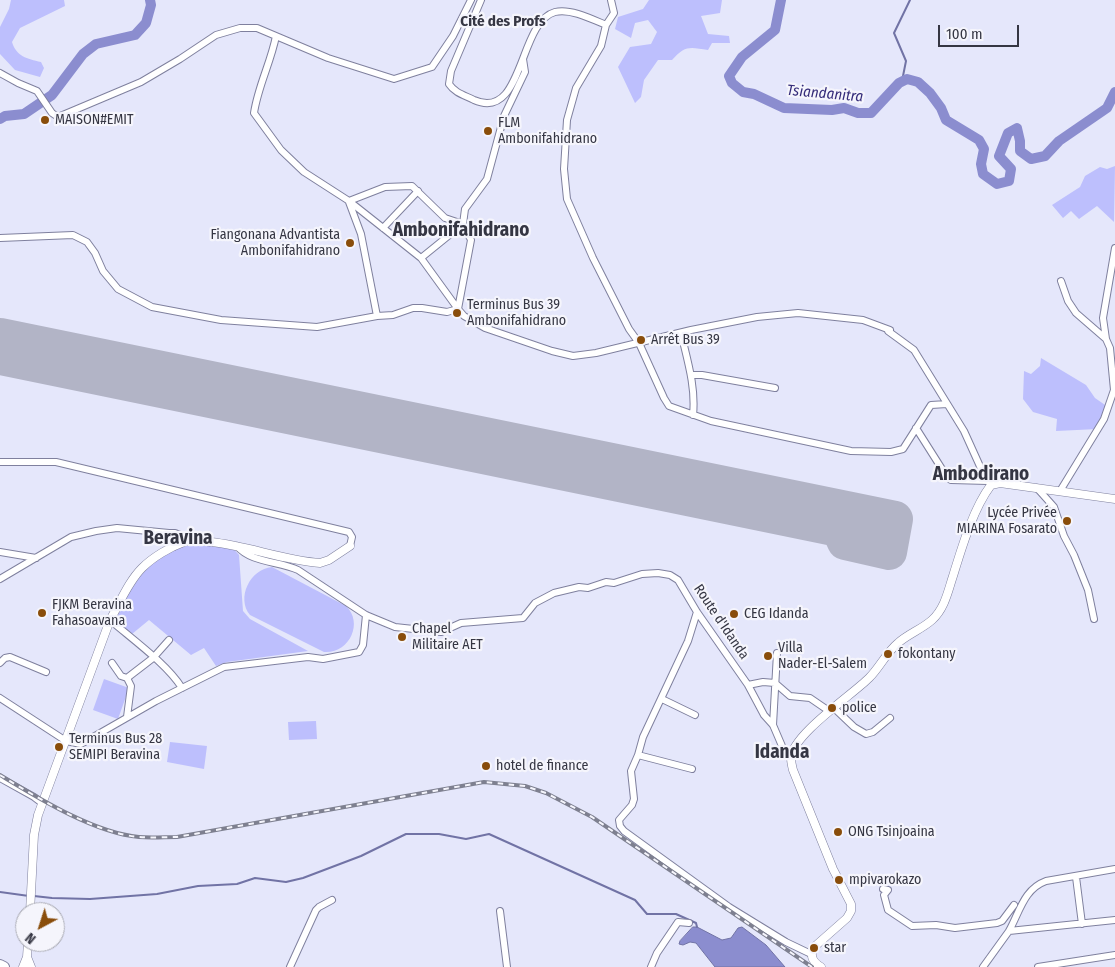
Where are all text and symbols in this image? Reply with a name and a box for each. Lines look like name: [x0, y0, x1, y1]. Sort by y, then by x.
district label: Cité des Profs: [460, 13, 546, 31]
scale bar: [940, 15, 1021, 47]
text: 100 m: [946, 25, 983, 43]
water label: Tsiandanitra: [786, 82, 864, 106]
place label: MAISON#EMIT: [55, 112, 133, 128]
marker: MAISON#EMIT: [39, 114, 51, 126]
place label: FLM Ambonifahidrano: [498, 115, 597, 148]
marker: FLM Ambonifahidrano: [482, 125, 494, 137]
district label: Ambonifahidrano: [393, 220, 529, 242]
place label: Fiangonana Advantista Ambonifahidrano: [211, 227, 340, 260]
marker: Fiangonana Advantista Ambonifahidrano: [344, 237, 356, 249]
place label: Terminus Bus 39 Ambonifahidrano: [467, 297, 566, 330]
marker: Terminus Bus 39 Ambonifahidrano: [451, 307, 463, 319]
place label: Arrêt Bus 39: [651, 332, 720, 348]
marker: Arrêt Bus 39: [635, 334, 647, 346]
district label: Ambodirano: [933, 464, 1029, 486]
place label: Lycée Privée MIARINA Fosarato: [957, 505, 1057, 538]
marker: Lycée Privée MIARINA Fosarato: [1061, 515, 1073, 527]
district label: Beravina: [143, 528, 213, 550]
street label: Route d'Idanda: [690, 581, 752, 663]
place label: FJKM Beravina Fahasoavana: [52, 597, 132, 630]
place label: CEG Idanda: [744, 606, 809, 622]
marker: FJKM Beravina Fahasoavana: [36, 607, 48, 619]
marker: CEG Idanda: [728, 608, 740, 620]
place label: Chapel Militaire AET: [412, 621, 483, 654]
marker: Chapel Militaire AET: [396, 631, 408, 643]
place label: Villa Nader-El-Salem: [778, 640, 867, 672]
place label: fokontany: [898, 646, 956, 662]
marker: fokontany: [882, 648, 894, 660]
marker: Villa Nader-El-Salem: [762, 650, 774, 662]
place label: police: [842, 700, 877, 716]
marker: police: [826, 702, 838, 714]
place label: Terminus Bus 28 SEMIPI Beravina: [69, 731, 162, 764]
marker: Terminus Bus 28 SEMIPI Beravina: [53, 741, 65, 753]
district label: Idanda: [755, 742, 809, 764]
place label: hotel de finance: [496, 758, 588, 774]
marker: hotel de finance: [480, 760, 492, 772]
place label: ONG Tsinjoaina: [848, 824, 935, 840]
marker: ONG Tsinjoaina: [832, 826, 844, 838]
place label: mpivarokazo: [849, 872, 921, 888]
marker: mpivarokazo: [833, 874, 845, 886]
north arrow: [15, 902, 65, 952]
text: N: [22, 929, 39, 947]
place label: star: [824, 940, 846, 956]
marker: star: [808, 942, 820, 954]

